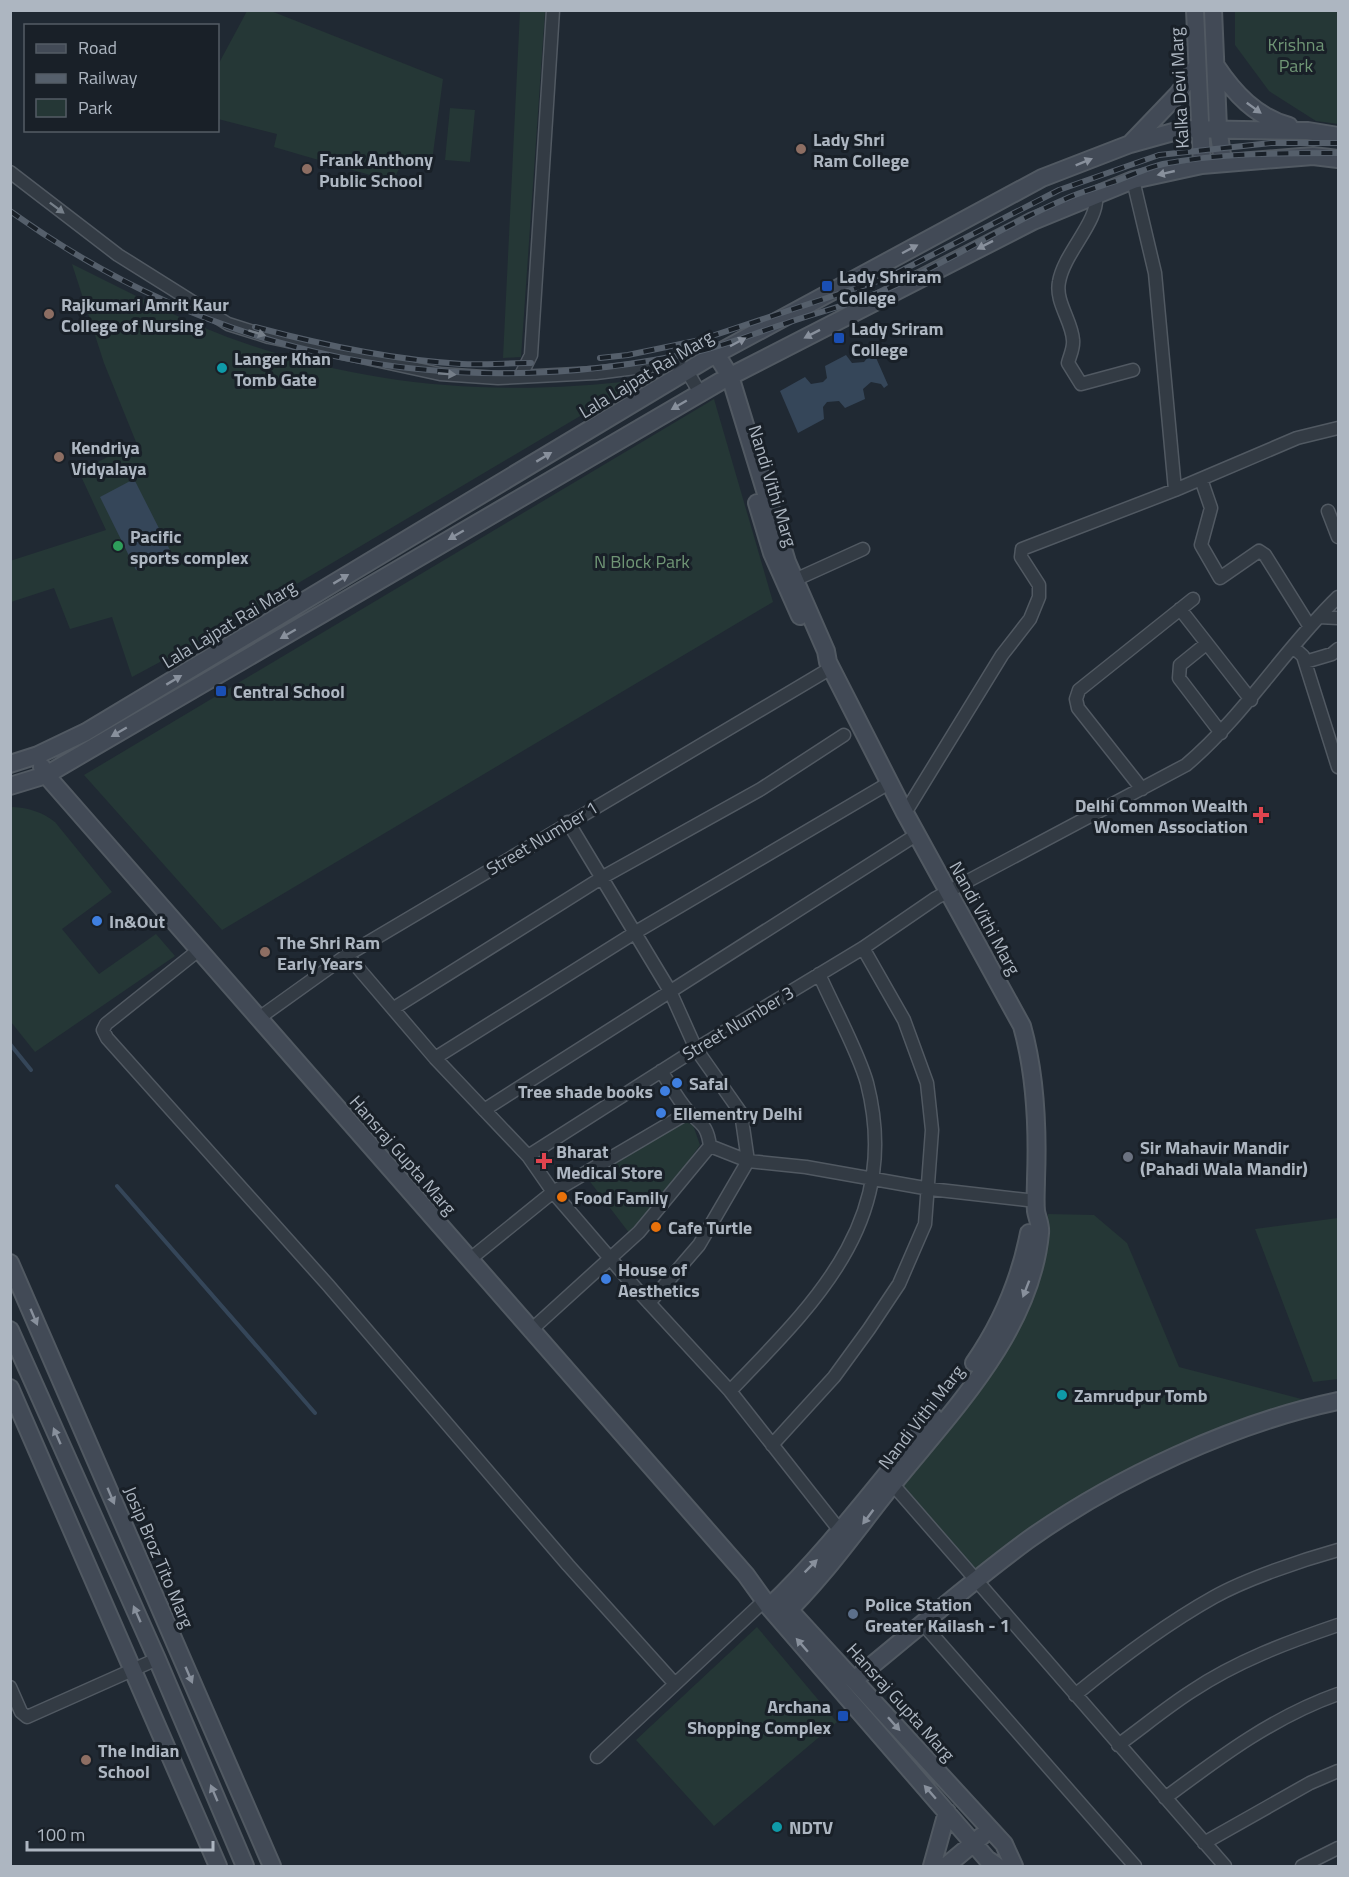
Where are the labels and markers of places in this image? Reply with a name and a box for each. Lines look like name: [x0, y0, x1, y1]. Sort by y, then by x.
place label: Lady Shri Ram College: [813, 126, 909, 174]
marker: Lady Shri Ram College: [794, 142, 808, 156]
place label: Frank Anthony Public School: [319, 146, 433, 194]
marker: Frank Anthony Public School: [300, 162, 314, 176]
place label: Lady Shriram College: [839, 263, 942, 311]
marker: Lady Shriram College: [820, 279, 834, 293]
place label: Rajkumari Amrit Kaur College of Nursing: [61, 291, 229, 339]
marker: Rajkumari Amrit Kaur College of Nursing: [42, 307, 56, 321]
place label: Lady Sriram College: [851, 315, 944, 363]
marker: Lady Sriram College: [832, 331, 846, 345]
place label: Langer Khan Tomb Gate: [234, 345, 331, 393]
marker: Langer Khan Tomb Gate: [215, 361, 229, 375]
place label: Kendriya Vidyalaya: [71, 434, 146, 482]
marker: Kendriya Vidyalaya: [52, 450, 66, 464]
place label: Pacific sports complex: [130, 523, 249, 571]
marker: Pacific sports complex: [111, 539, 125, 553]
place label: Central School: [233, 678, 345, 705]
marker: Central School: [214, 684, 228, 698]
place label: Delhi Common Wealth Women Association: [1075, 792, 1248, 840]
marker: Delhi Common Wealth Women Association: [1252, 806, 1270, 824]
place label: In&Out: [109, 908, 165, 935]
marker: In&Out: [90, 914, 104, 928]
place label: The Shri Ram Early Years: [277, 929, 380, 977]
marker: The Shri Ram Early Years: [258, 945, 272, 959]
place label: Safal: [689, 1070, 728, 1097]
marker: Safal: [670, 1076, 684, 1090]
place label: Tree shade books: [518, 1078, 653, 1105]
marker: Tree shade books: [658, 1084, 672, 1098]
place label: Ellementry Delhi: [673, 1100, 802, 1127]
marker: Ellementry Delhi: [654, 1106, 668, 1120]
place label: Sir Mahavir Mandir (Pahadi Wala Mandir): [1140, 1134, 1308, 1182]
place label: Bharat Medical Store: [556, 1138, 663, 1186]
marker: Sir Mahavir Mandir (Pahadi Wala Mandir): [1121, 1150, 1135, 1164]
marker: Bharat Medical Store: [537, 1154, 551, 1168]
place label: Food Family: [574, 1184, 668, 1211]
marker: Food Family: [555, 1190, 569, 1204]
place label: Cafe Turtle: [668, 1214, 752, 1241]
marker: Cafe Turtle: [649, 1220, 663, 1234]
place label: House of Aesthetics: [618, 1256, 700, 1304]
marker: House of Aesthetics: [599, 1272, 613, 1286]
place label: Zamrudpur Tomb: [1074, 1382, 1208, 1409]
marker: Zamrudpur Tomb: [1055, 1388, 1069, 1402]
place label: Police Station Greater Kailash - 1: [865, 1591, 1010, 1639]
marker: Police Station Greater Kailash - 1: [846, 1607, 860, 1621]
place label: Archana Shopping Complex: [687, 1693, 831, 1741]
marker: Archana Shopping Complex: [836, 1709, 850, 1723]
place label: The Indian School: [98, 1737, 179, 1785]
marker: The Indian School: [79, 1753, 93, 1767]
place label: NDTV: [789, 1814, 833, 1841]
marker: NDTV: [770, 1820, 784, 1834]

